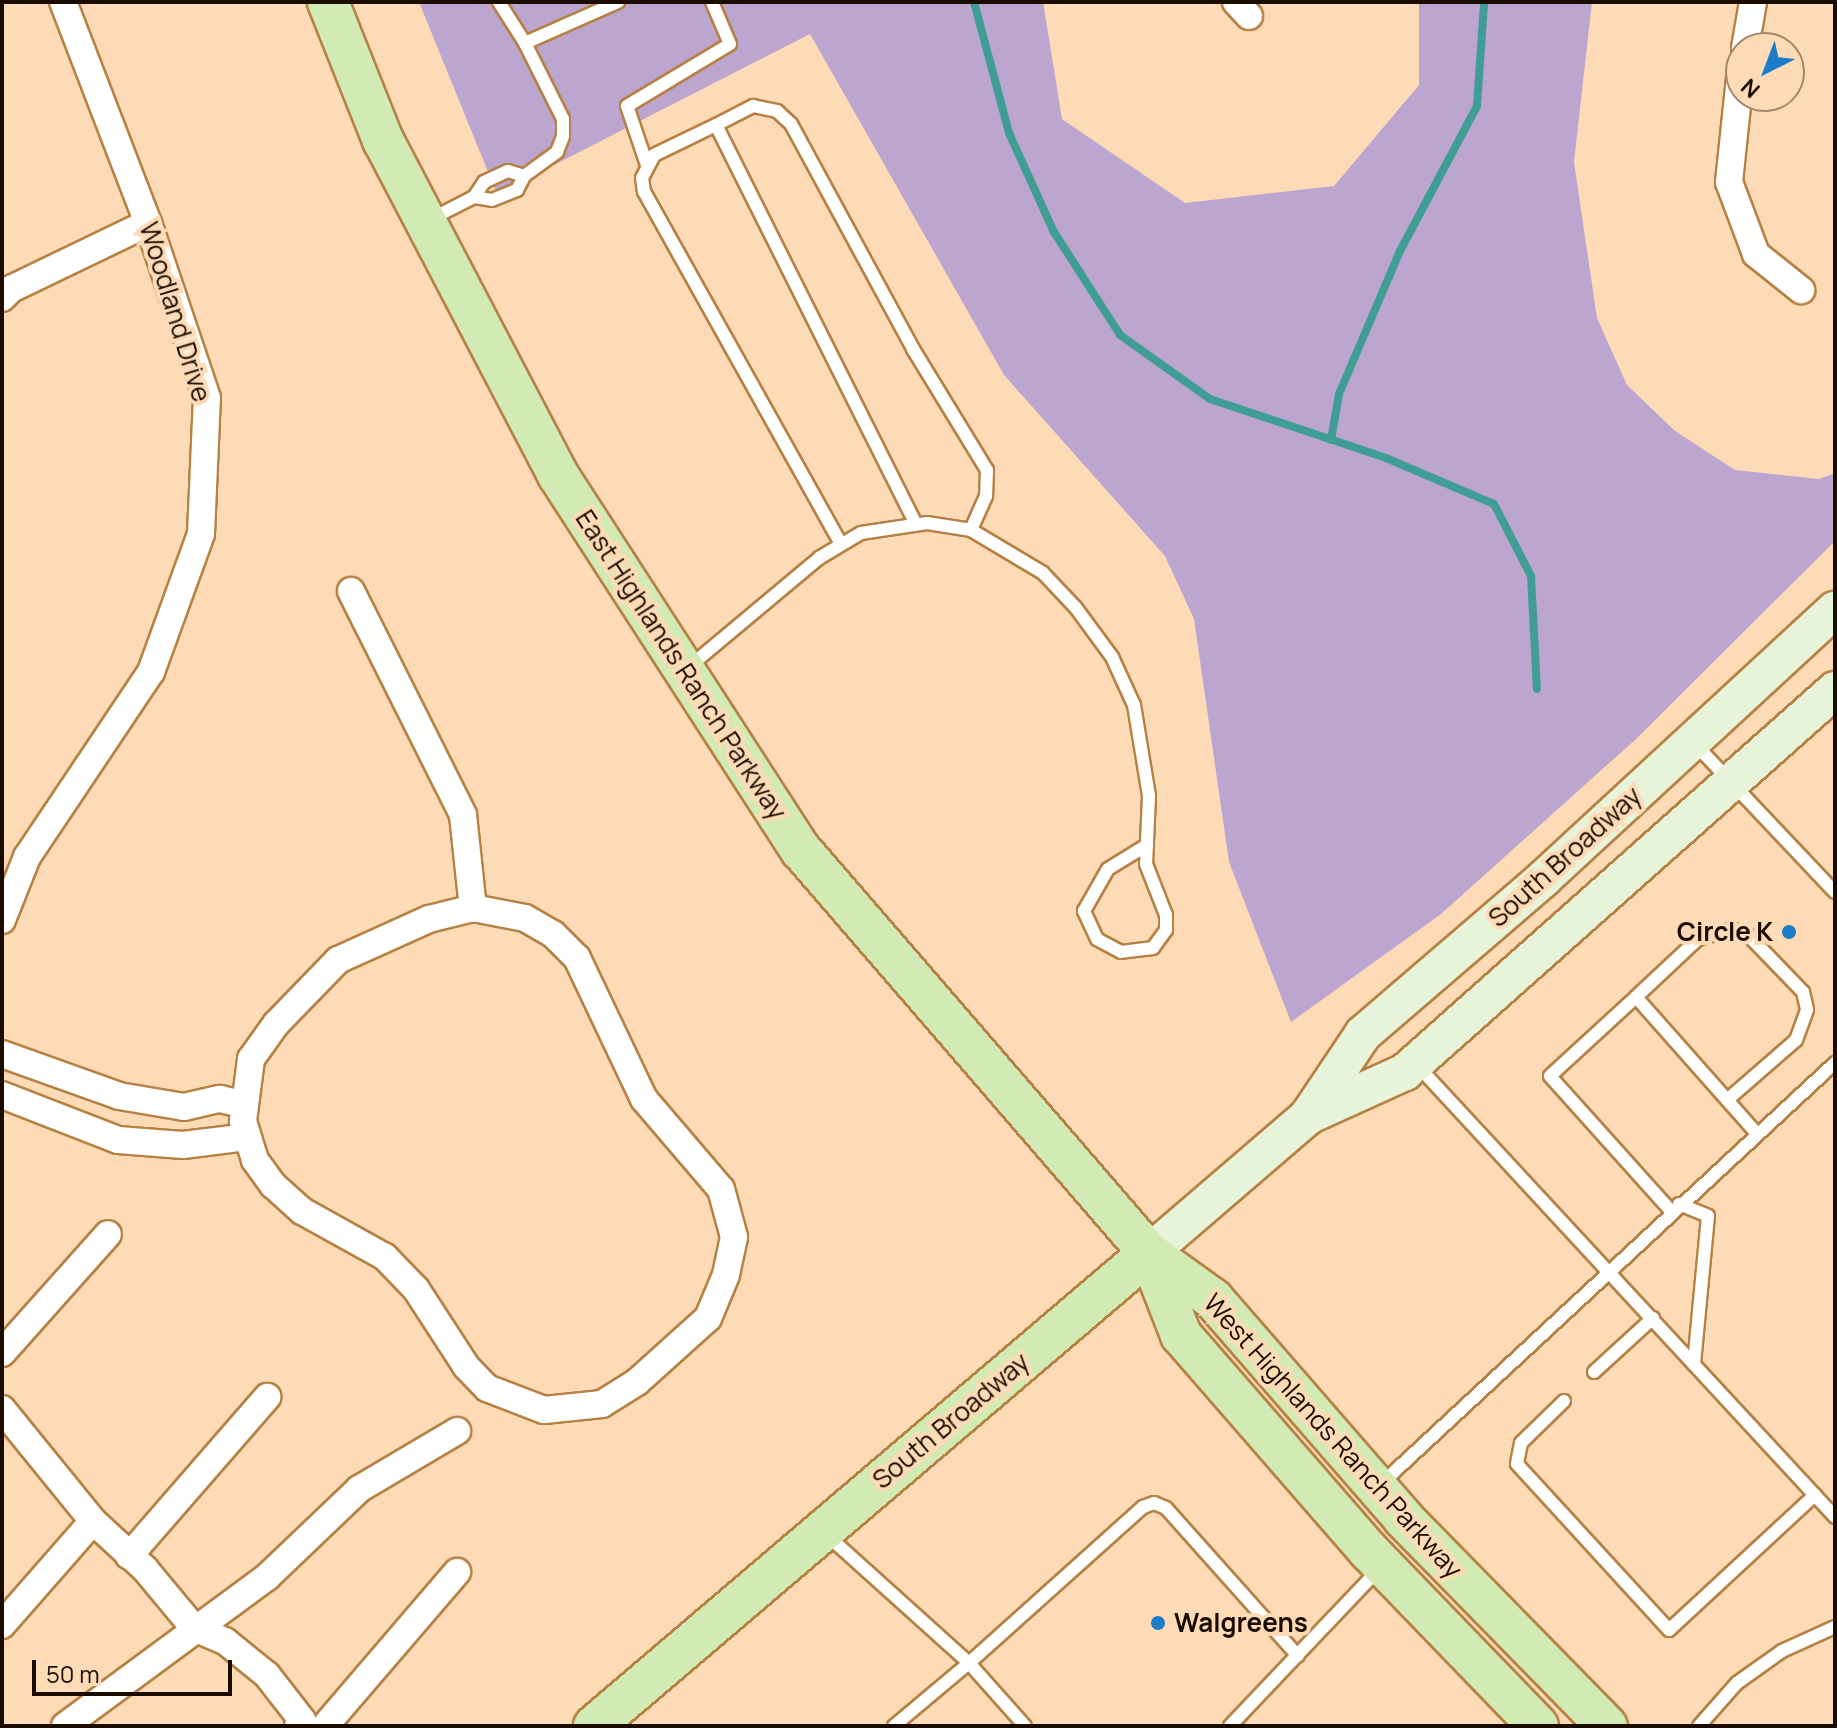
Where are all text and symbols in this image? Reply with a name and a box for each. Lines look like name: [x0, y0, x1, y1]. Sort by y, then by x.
north arrow: [1725, 32, 1805, 112]
text: N: [1734, 72, 1766, 105]
street label: Woodland Drive: [133, 218, 217, 406]
street label: East Highlands Ranch Parkway: [569, 504, 793, 826]
street label: South Broadway: [1482, 780, 1648, 934]
place label: Circle K: [1677, 916, 1773, 948]
marker: Circle K: [1780, 923, 1798, 941]
street label: West Highlands Ranch Parkway: [1197, 1287, 1469, 1585]
street label: South Broadway: [866, 1346, 1036, 1496]
place label: Walgreens: [1174, 1607, 1308, 1639]
marker: Walgreens: [1149, 1614, 1167, 1632]
scale bar: [36, 1644, 236, 1694]
text: 50 m: [46, 1657, 100, 1690]

